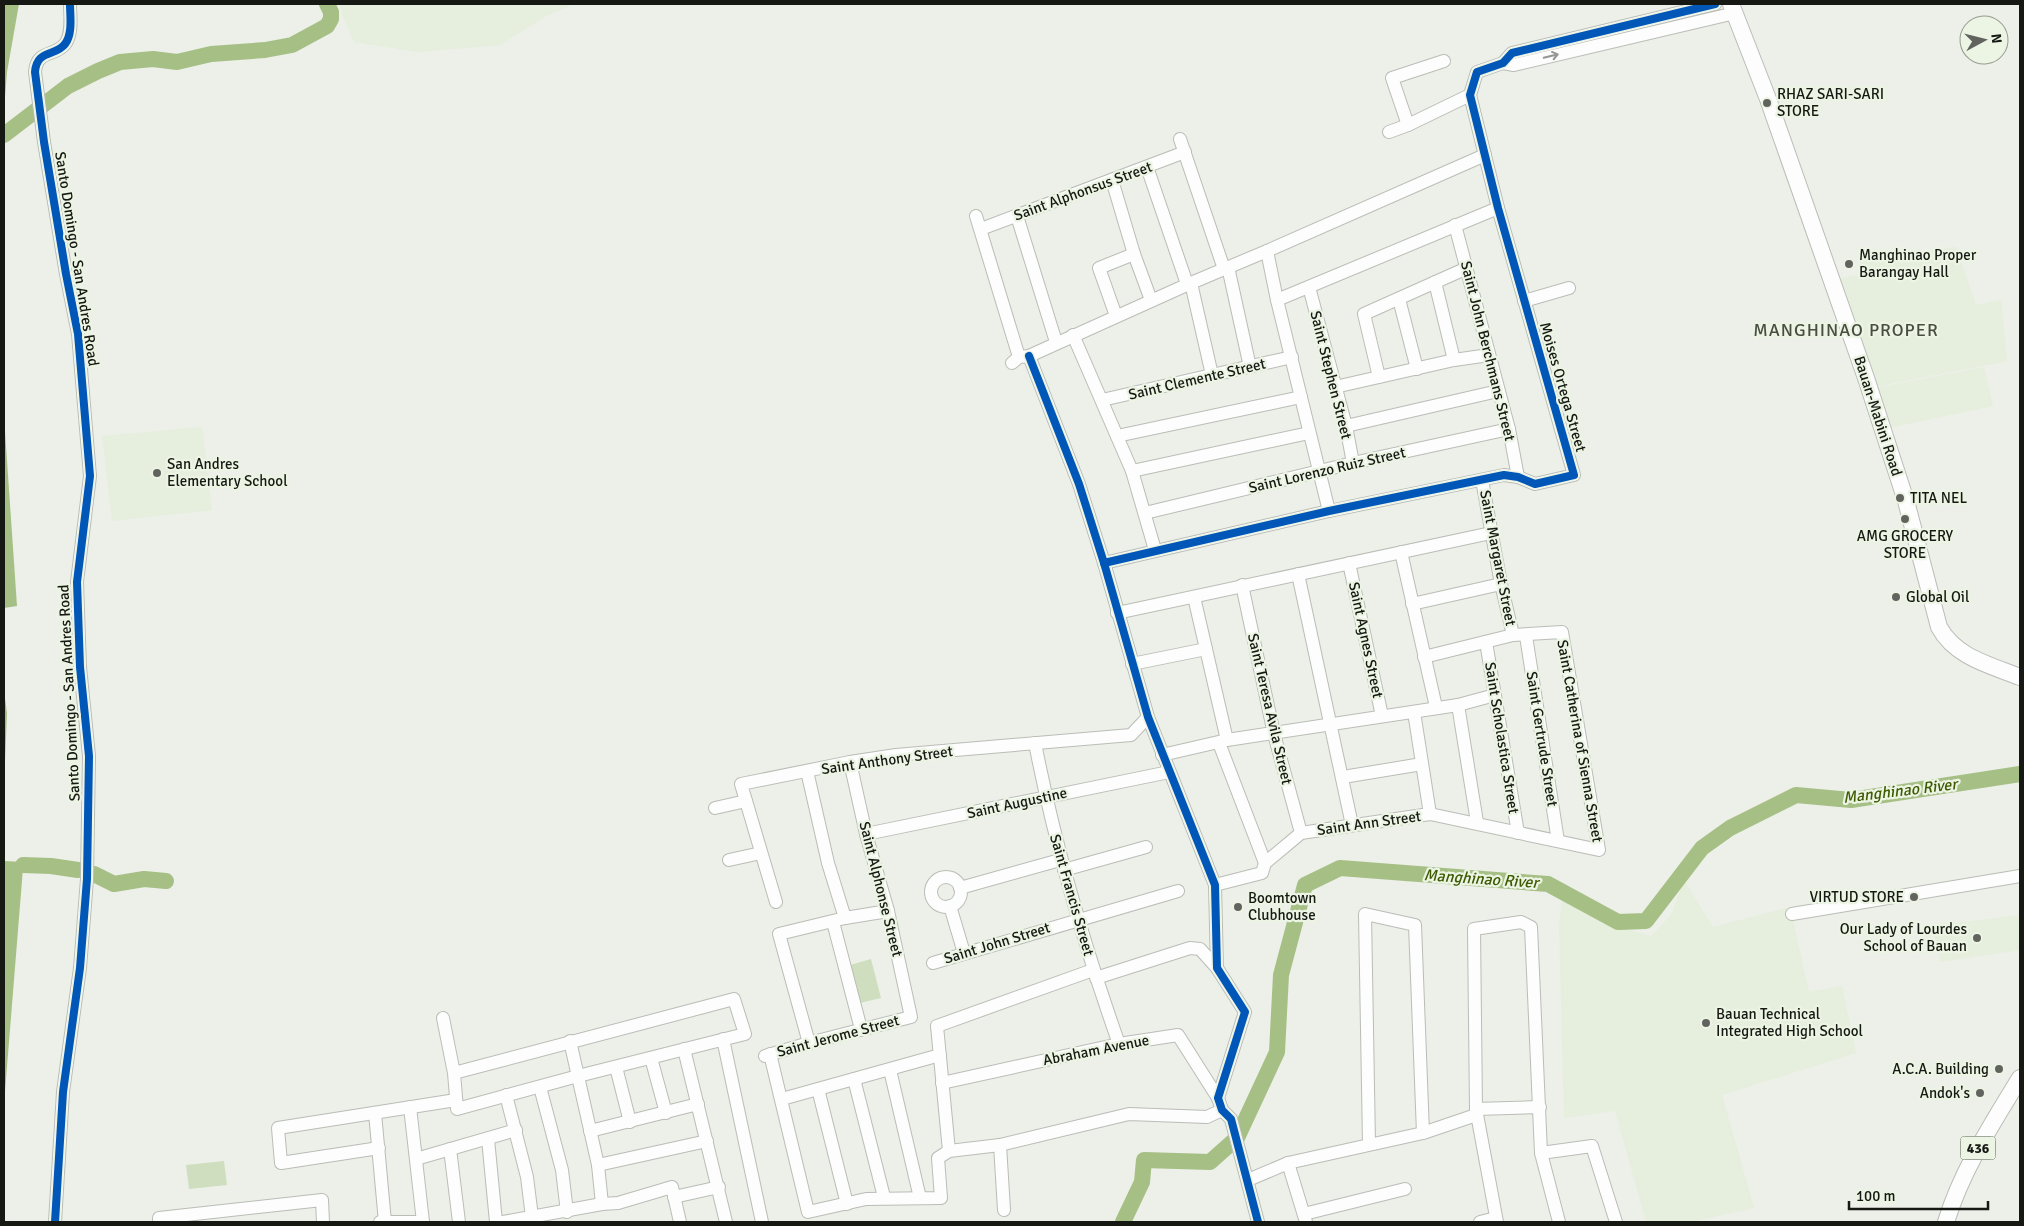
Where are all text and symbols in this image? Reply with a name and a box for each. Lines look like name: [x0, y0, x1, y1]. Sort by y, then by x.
north arrow: [1959, 15, 2009, 65]
text: N: [1987, 33, 2005, 44]
one-way arrow: [1542, 51, 1558, 60]
place label: RHAZ SARI-SARI STORE: [1777, 85, 1884, 120]
marker: RHAZ SARI-SARI STORE: [1761, 97, 1773, 109]
street label: Santo Domingo - San Andres Road: [51, 150, 103, 368]
street label: Saint Alphonsus Street: [1011, 158, 1155, 224]
place label: Manghinao Proper Barangay Hall: [1859, 246, 1977, 281]
marker: Manghinao Proper Barangay Hall: [1843, 258, 1855, 270]
street label: Saint John Berchmans Street: [1457, 259, 1519, 443]
street label: Saint Stephen Street: [1306, 309, 1356, 441]
district label: MANGHINAO PROPER: [1753, 319, 1939, 341]
street label: Moises Ortega Street: [1536, 320, 1590, 454]
street label: Saint Clemente Street: [1127, 354, 1267, 404]
street label: Bauan-Mabini Road: [1850, 354, 1906, 478]
street label: Saint Lorenzo Ruiz Street: [1247, 443, 1407, 497]
place label: San Andres Elementary School: [167, 455, 288, 490]
marker: San Andres Elementary School: [151, 467, 163, 479]
street label: Saint Margaret Street: [1476, 489, 1520, 627]
place label: TITA NEL: [1910, 489, 1967, 507]
marker: TITA NEL: [1894, 492, 1906, 504]
marker: AMG GROCERY STORE: [1899, 513, 1911, 525]
place label: AMG GROCERY STORE: [1857, 527, 1954, 562]
street label: Saint Agnes Street: [1345, 580, 1387, 700]
street label: Santo Domingo - San Andres Road: [54, 584, 84, 802]
place label: Global Oil: [1906, 588, 1969, 606]
marker: Global Oil: [1890, 591, 1902, 603]
street label: Saint Teresa Avila Street: [1244, 632, 1296, 786]
street label: Saint Catherina of Sienna Street: [1553, 638, 1607, 844]
street label: Saint Scholastica Street: [1481, 661, 1523, 815]
street label: Saint Gertrude Street: [1522, 670, 1562, 808]
street label: Saint Anthony Street: [820, 742, 954, 778]
water label: Manghinao River: [1842, 774, 1960, 808]
street label: Saint Augustine: [965, 784, 1069, 822]
street label: Saint Ann Street: [1316, 807, 1422, 839]
street label: Saint Alphonse Street: [855, 820, 907, 958]
street label: Saint Francis Street: [1046, 832, 1098, 958]
water label: Manghinao River: [1423, 865, 1541, 893]
place label: VIRTUD STORE: [1809, 888, 1904, 906]
place label: Boomtown Clubhouse: [1248, 889, 1316, 924]
marker: VIRTUD STORE: [1908, 891, 1920, 903]
marker: Boomtown Clubhouse: [1232, 901, 1244, 913]
street label: Saint John Street: [942, 918, 1052, 968]
place label: Our Lady of Lourdes School of Bauan: [1840, 920, 1967, 955]
marker: Our Lady of Lourdes School of Bauan: [1971, 932, 1983, 944]
place label: Bauan Technical Integrated High School: [1716, 1005, 1863, 1040]
street label: Saint Jerome Street: [775, 1011, 901, 1061]
marker: Bauan Technical Integrated High School: [1700, 1017, 1712, 1029]
street label: Abraham Avenue: [1041, 1031, 1151, 1069]
place label: A.C.A. Building: [1892, 1060, 1989, 1078]
marker: A.C.A. Building: [1993, 1063, 2005, 1075]
place label: Andok's: [1920, 1084, 1970, 1102]
marker: Andok's: [1974, 1087, 1986, 1099]
road number: 436: [1960, 1136, 1996, 1160]
scale bar: [1849, 1178, 1988, 1210]
text: 100 m: [1856, 1187, 1896, 1205]

